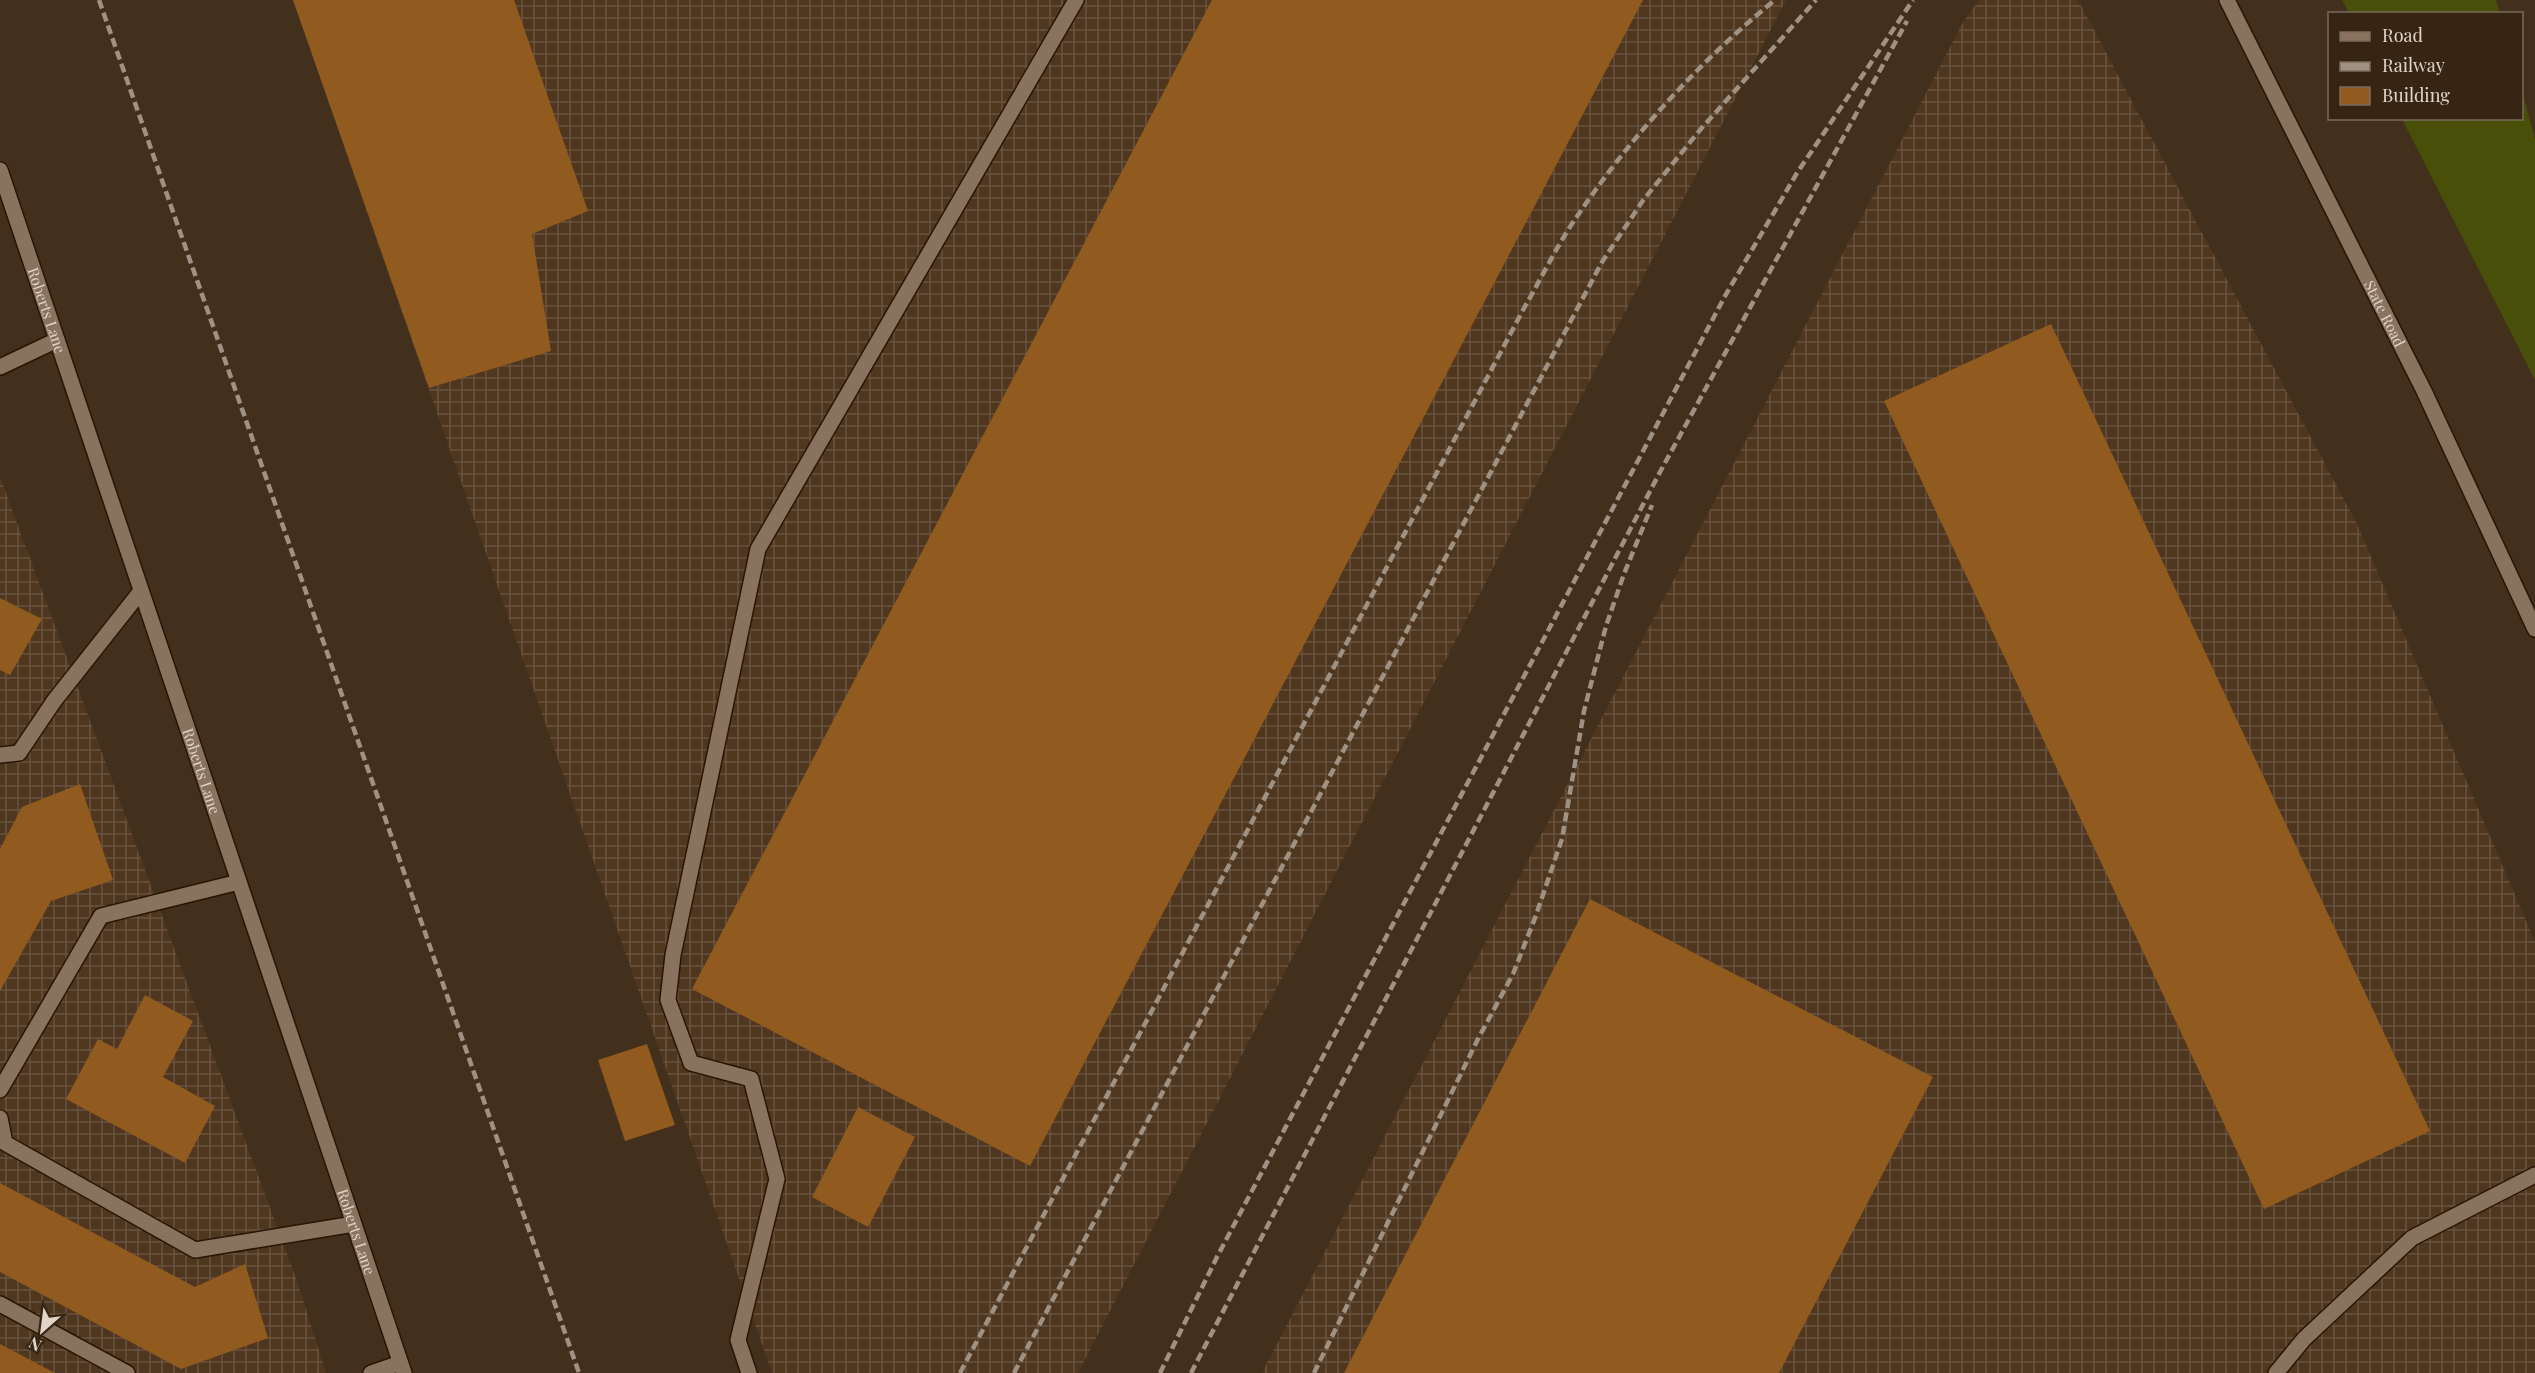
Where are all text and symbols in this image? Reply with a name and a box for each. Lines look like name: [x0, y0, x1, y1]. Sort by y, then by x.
legend: [2328, 12, 2523, 120]
text: Road: [2382, 23, 2423, 47]
text: Railway: [2382, 53, 2445, 77]
text: Building: [2382, 83, 2450, 107]
street label: Roberts Lane: [23, 265, 71, 356]
street label: State Road: [2360, 277, 2410, 350]
street label: Roberts Lane: [178, 725, 226, 817]
street label: Roberts Lane: [333, 1186, 380, 1277]
north arrow: [12, 1301, 72, 1361]
text: N: [24, 1332, 45, 1357]

